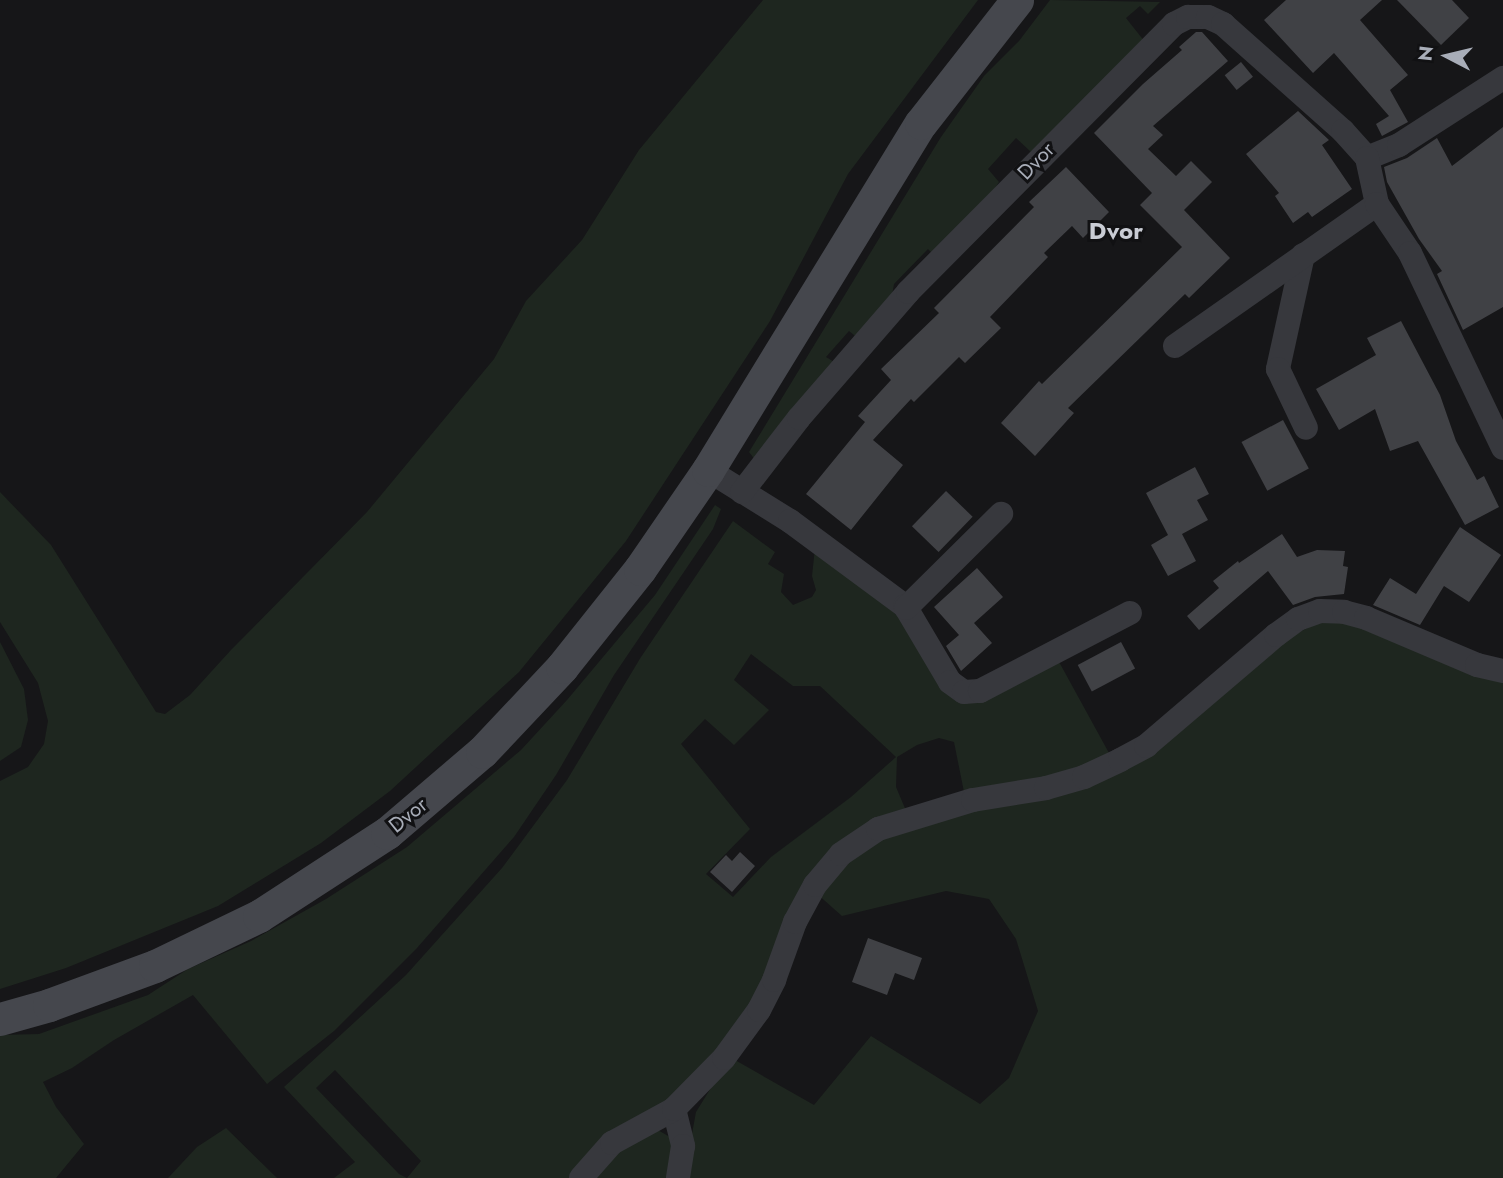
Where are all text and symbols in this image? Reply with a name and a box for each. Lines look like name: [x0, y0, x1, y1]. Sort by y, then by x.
north arrow: [1412, 21, 1482, 91]
text: N: [1411, 44, 1440, 63]
street label: Dvor: [1012, 137, 1060, 185]
district label: Dvor: [1089, 217, 1143, 245]
street label: Dvor: [384, 792, 432, 838]

